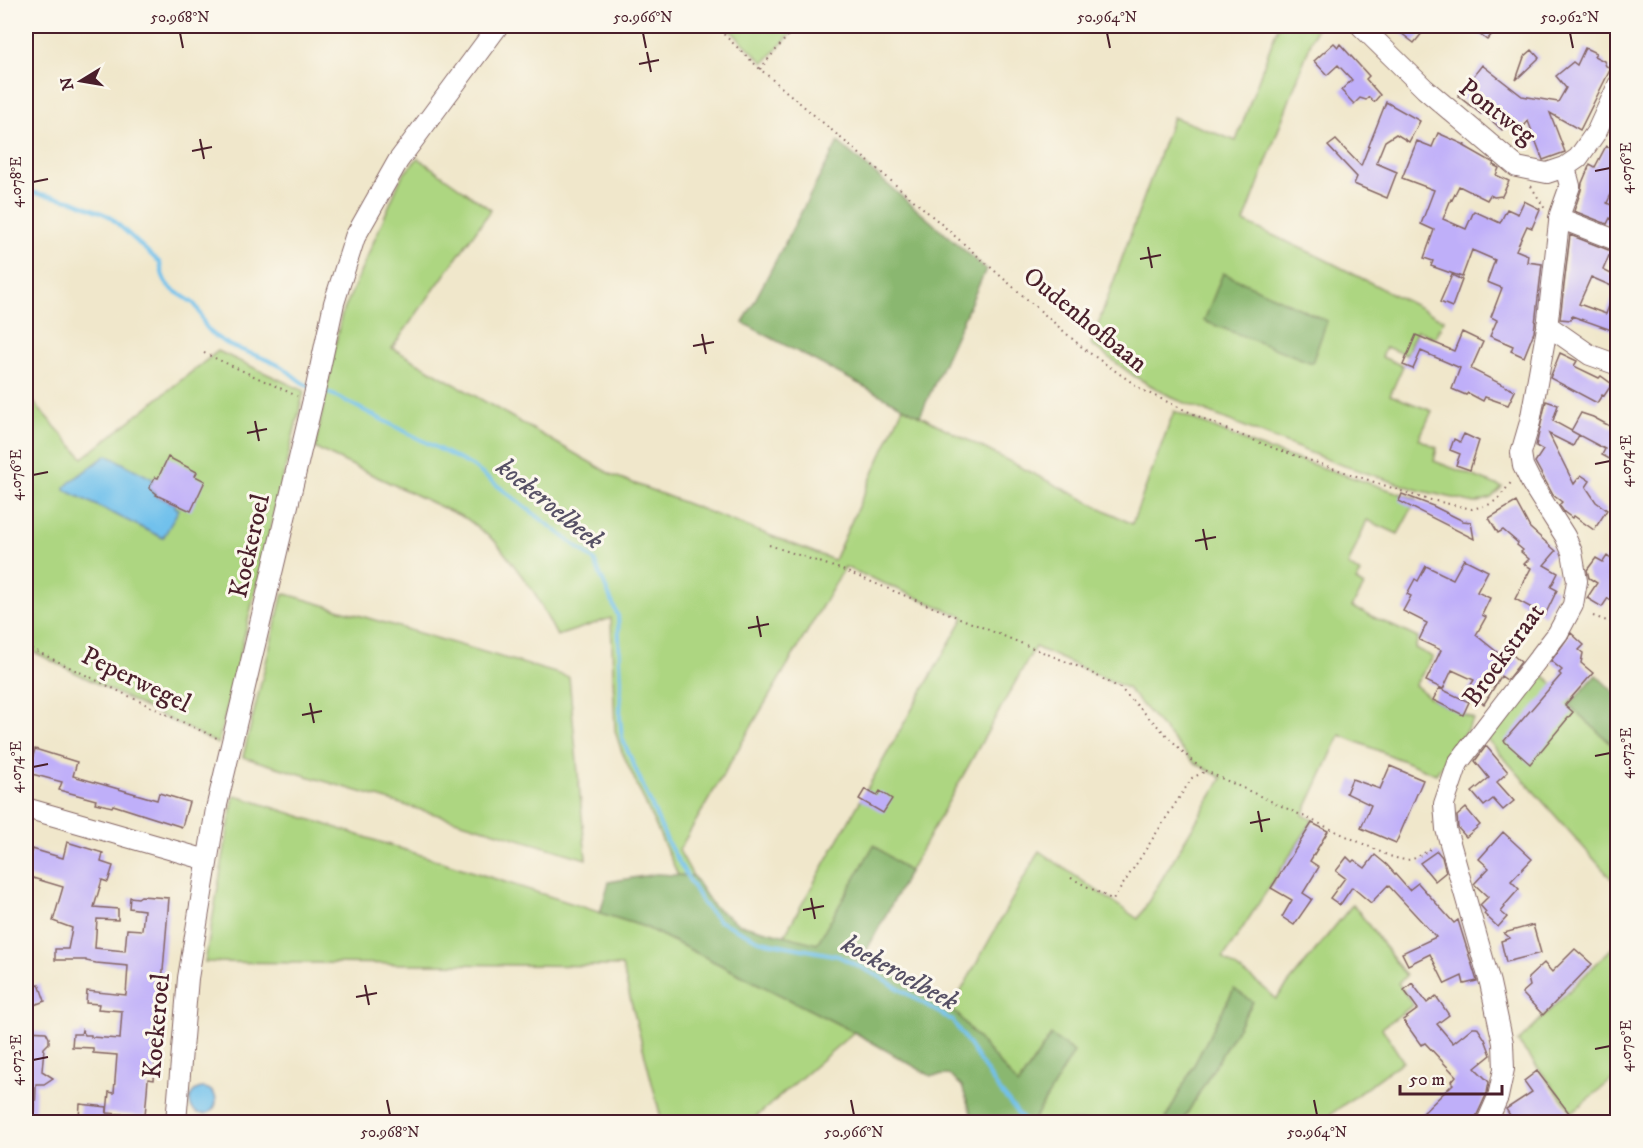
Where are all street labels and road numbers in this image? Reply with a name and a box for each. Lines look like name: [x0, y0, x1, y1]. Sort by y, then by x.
street label: Pontweg: [1452, 72, 1543, 153]
street label: Oudenhofbaan: [1016, 260, 1154, 380]
street label: Koekeroel: [222, 491, 278, 601]
street label: Broekstraat: [1456, 597, 1552, 713]
street label: Peperwegel: [76, 639, 196, 721]
street label: Koekeroel: [136, 972, 178, 1080]

